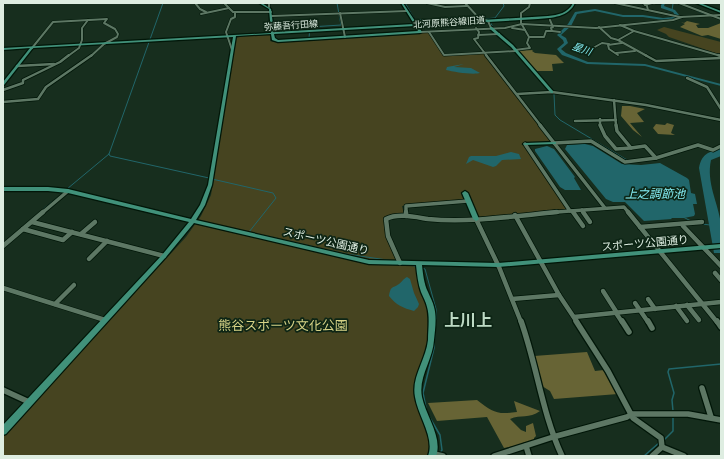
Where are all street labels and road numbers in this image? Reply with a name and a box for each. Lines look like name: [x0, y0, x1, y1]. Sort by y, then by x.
street label: 北河原熊谷線旧道: [413, 14, 485, 30]
street label: 弥藤吾行田線: [264, 18, 319, 32]
street label: スポーツ公園通り: [282, 224, 370, 258]
street label: スポーツ公園通り: [601, 232, 689, 254]

